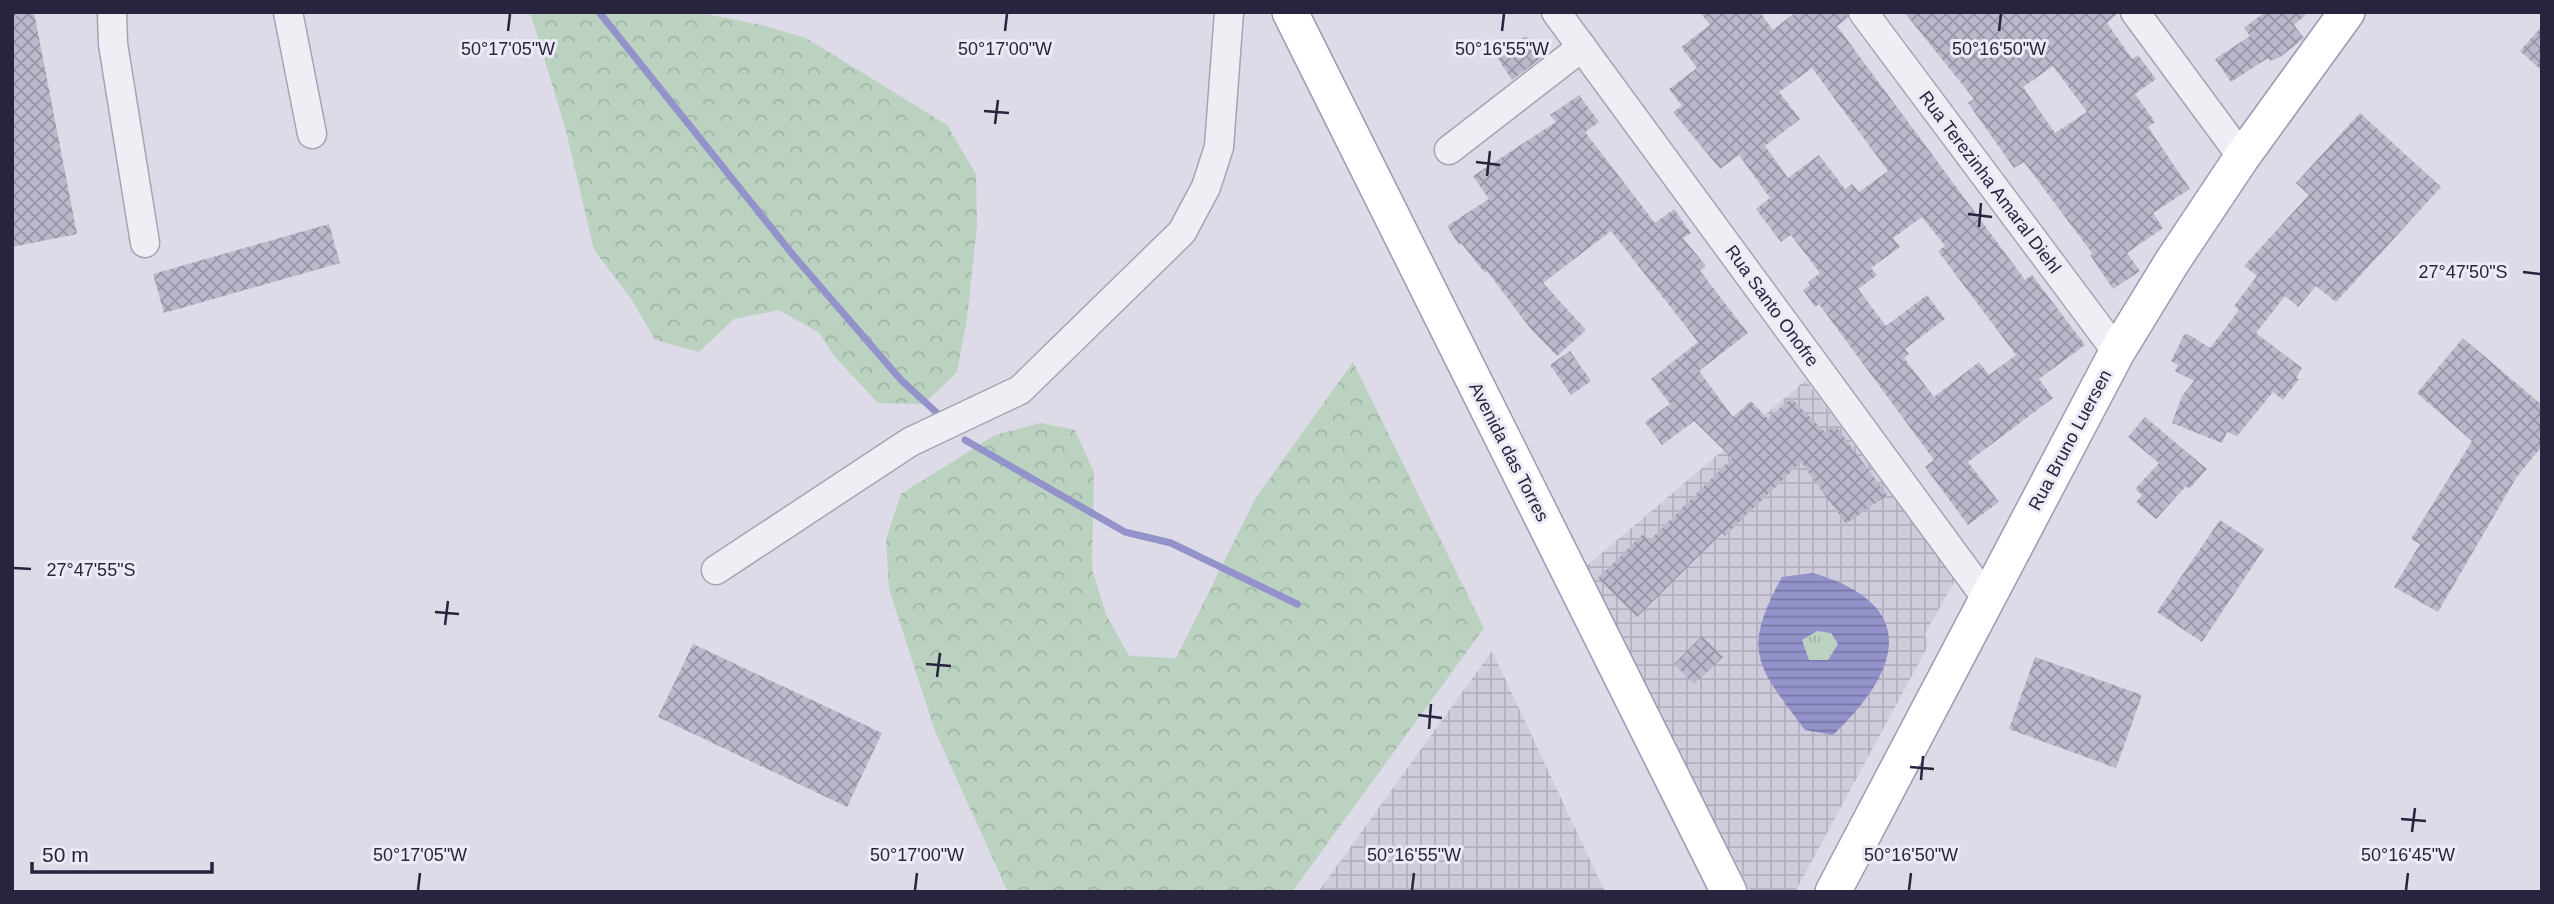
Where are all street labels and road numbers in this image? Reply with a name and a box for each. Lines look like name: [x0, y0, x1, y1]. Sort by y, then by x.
street label: Rua Terezinha Amaral Diehl: [1915, 87, 2065, 277]
street label: Rua Santo Onofre: [1721, 241, 1823, 371]
street label: Rua Bruno Luersen: [2025, 366, 2115, 514]
street label: Avenida das Torres: [1465, 379, 1553, 525]

